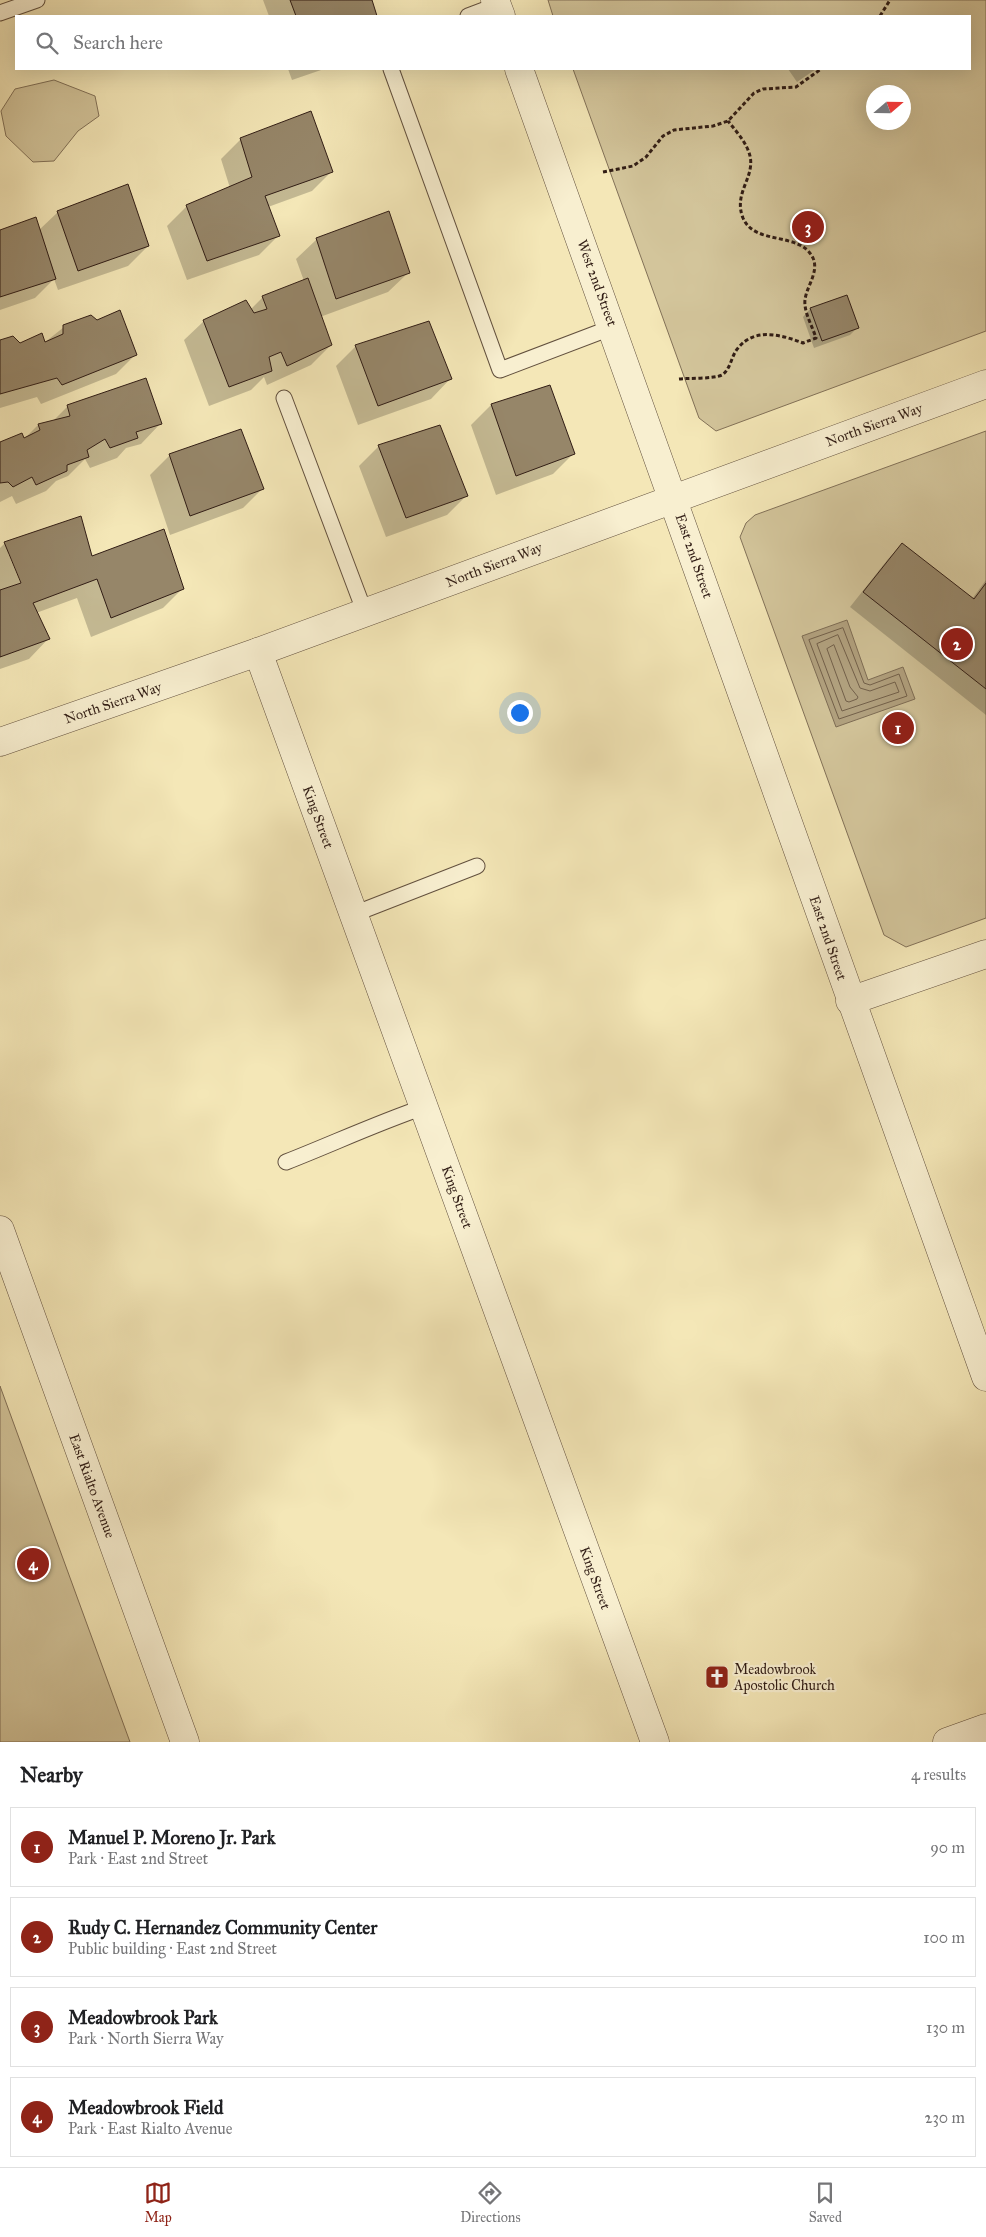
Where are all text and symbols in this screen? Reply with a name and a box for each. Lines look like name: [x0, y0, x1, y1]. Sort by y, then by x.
search box: [15, 15, 971, 70]
icon: search: [33, 29, 61, 57]
text: Search here: [73, 31, 163, 54]
north arrow: [866, 85, 911, 130]
pin: 3: [792, 208, 824, 246]
street label: West 2nd Street: [573, 237, 621, 329]
street label: North Sierra Way: [823, 399, 925, 450]
street label: East 2nd Street: [672, 511, 716, 601]
street label: North Sierra Way: [443, 539, 545, 591]
pin: 2: [941, 625, 973, 663]
street label: North Sierra Way: [62, 678, 164, 728]
your location: [507, 700, 533, 726]
pin: 1: [882, 709, 914, 747]
street label: King Street: [299, 783, 337, 851]
street label: East 2nd Street: [806, 893, 850, 983]
street label: King Street: [438, 1163, 476, 1231]
street label: East Rialto Avenue: [65, 1432, 119, 1541]
street label: King Street: [576, 1544, 614, 1612]
pin: 4: [17, 1545, 49, 1583]
place label: Meadowbrook Apostolic Church: [733, 1661, 835, 1694]
church icon: Meadowbrook Apostolic Church: [704, 1664, 730, 1690]
text: Nearby: [20, 1762, 83, 1788]
text: 4 results: [911, 1765, 966, 1784]
text: Manuel P. Moreno Jr. Park: [68, 1826, 275, 1849]
text: 1: [34, 1838, 40, 1857]
text: 90 m: [930, 1838, 965, 1857]
text: Park · East 2nd Street: [68, 1849, 208, 1868]
text: Rudy C. Hernandez Community Center: [68, 1916, 377, 1939]
text: 2: [33, 1928, 41, 1947]
text: 100 m: [923, 1928, 965, 1947]
text: Public building · East 2nd Street: [68, 1939, 277, 1958]
text: Meadowbrook Park: [68, 2006, 218, 2029]
text: 3: [34, 2018, 40, 2037]
text: 130 m: [926, 2018, 965, 2037]
text: Park · North Sierra Way: [68, 2029, 224, 2048]
text: Meadowbrook Field: [68, 2096, 223, 2119]
text: 4: [33, 2108, 41, 2127]
text: 230 m: [925, 2108, 965, 2127]
text: Park · East Rialto Avenue: [68, 2119, 233, 2138]
tab: Map: [144, 2179, 172, 2226]
tab: Directions: [460, 2179, 521, 2226]
tab: Saved: [809, 2179, 842, 2226]

